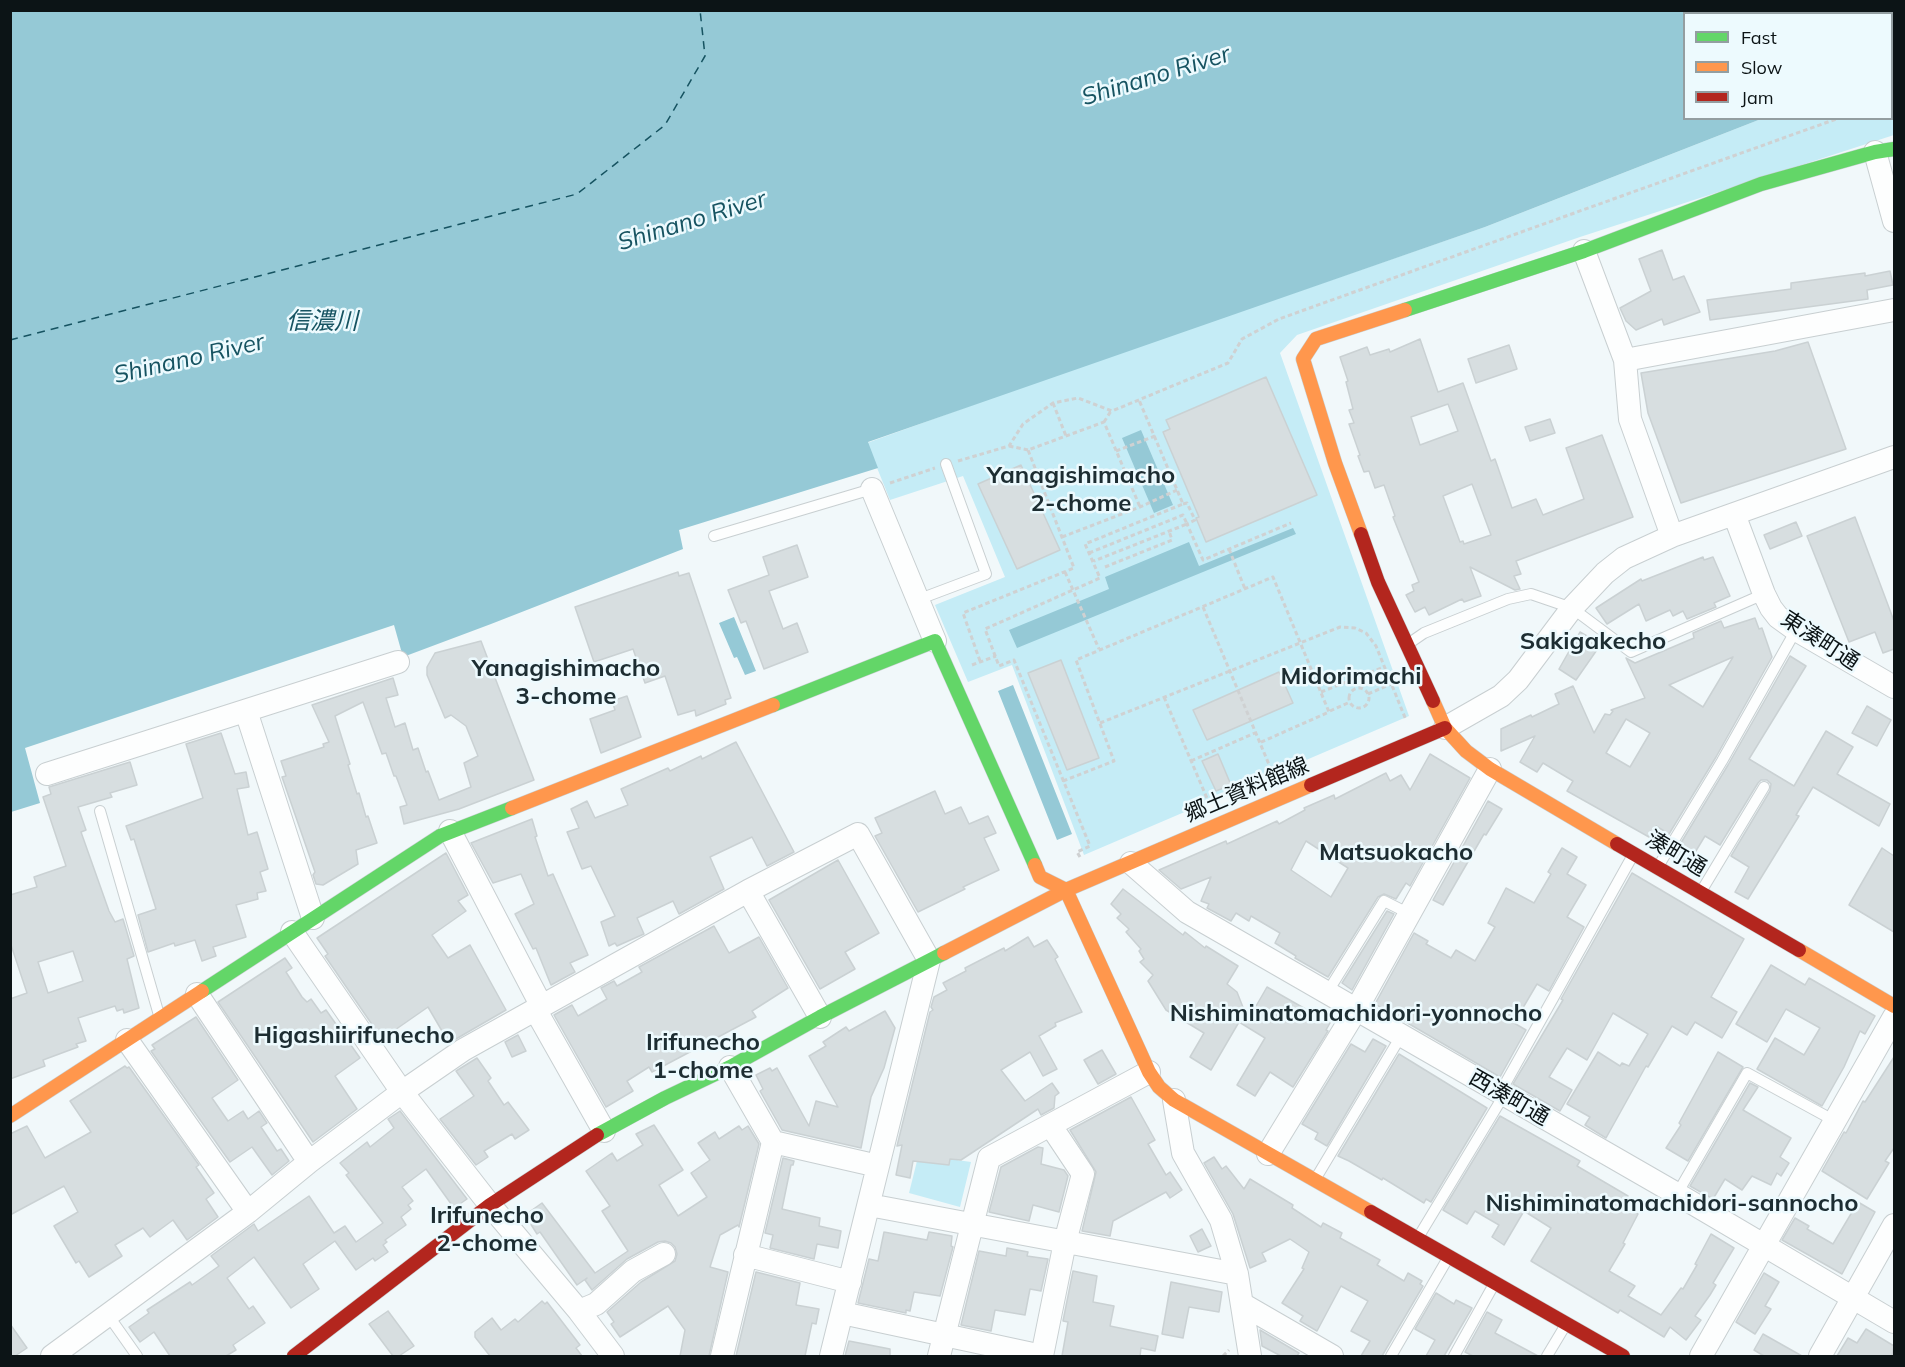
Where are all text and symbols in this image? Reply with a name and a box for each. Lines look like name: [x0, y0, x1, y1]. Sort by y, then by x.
legend: [1683, 12, 1893, 120]
text: Fast: [1741, 26, 1777, 49]
water label: Shinano River: [1078, 40, 1234, 112]
text: Slow: [1741, 56, 1782, 79]
text: Jam: [1741, 86, 1774, 109]
water label: Shinano River: [614, 185, 770, 257]
water label: 信濃川: [286, 308, 358, 336]
water label: Shinano River: [111, 328, 267, 390]
district label: Yanagishimacho 2-chome: [987, 462, 1175, 518]
street label: 東湊町通: [1776, 606, 1864, 676]
district label: Sakigakecho: [1520, 628, 1666, 656]
district label: Yanagishimacho 3-chome: [472, 655, 660, 711]
district label: Midorimachi: [1280, 663, 1422, 691]
street label: 郷土資料館線: [1181, 752, 1313, 828]
street label: 湊町通: [1641, 826, 1711, 882]
district label: Matsuokacho: [1319, 839, 1473, 867]
district label: Nishiminatomachidori-yonnocho: [1170, 1000, 1542, 1028]
district label: Higashiirifunecho: [254, 1022, 454, 1050]
district label: Irifunecho 1-chome: [646, 1029, 760, 1085]
street label: 西湊町通: [1464, 1065, 1554, 1131]
district label: Nishiminatomachidori-sannocho: [1485, 1190, 1859, 1218]
district label: Irifunecho 2-chome: [430, 1202, 544, 1258]

